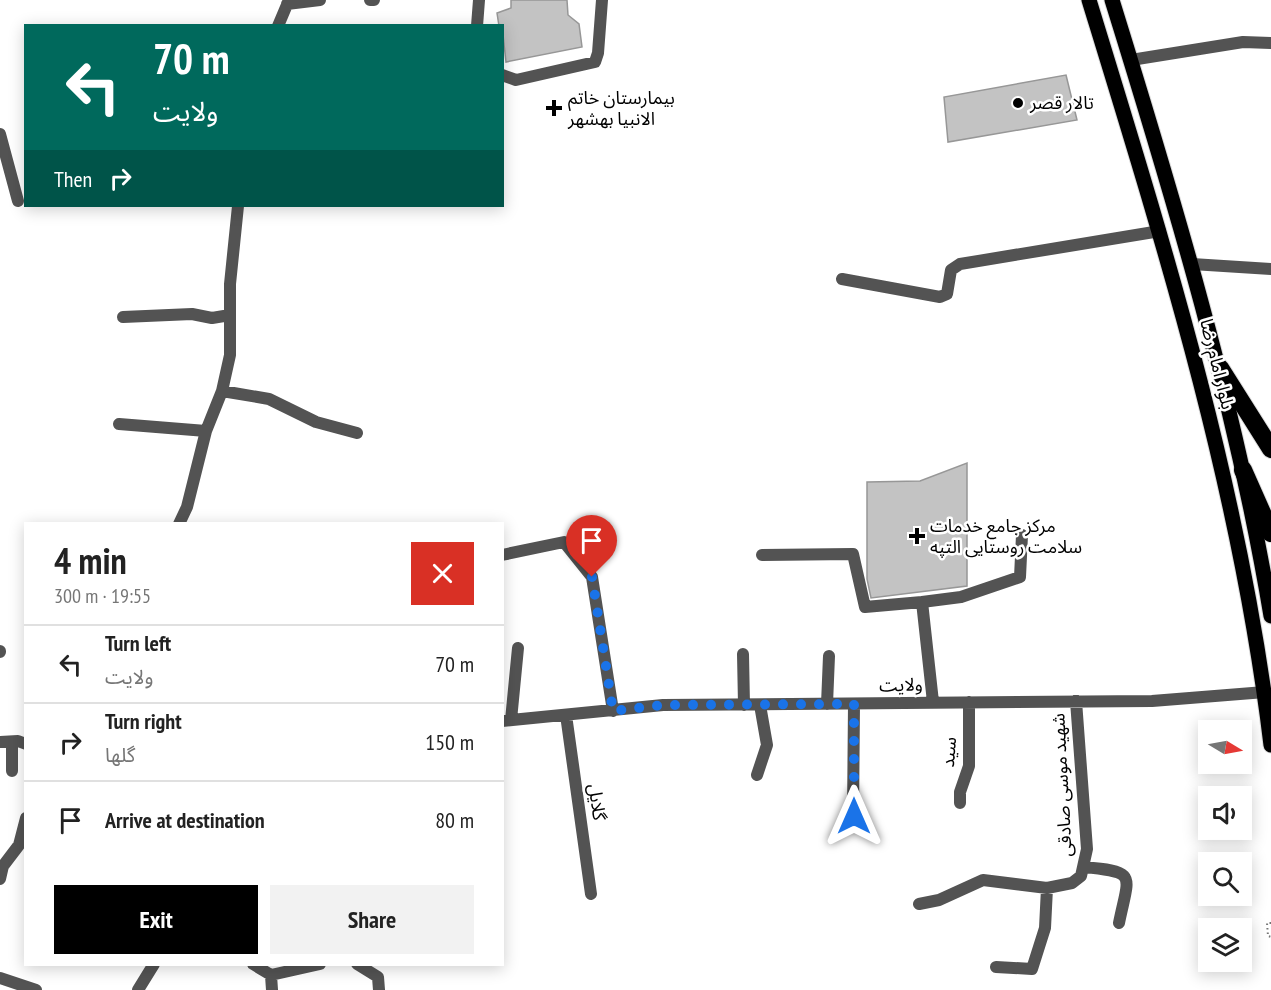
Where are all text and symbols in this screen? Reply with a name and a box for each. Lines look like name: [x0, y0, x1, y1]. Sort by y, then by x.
text: 70 m: [153, 31, 230, 86]
icon: left: [54, 48, 132, 126]
place label: بیمارستان خاتم الانبیا بهشهر: [567, 86, 675, 130]
place label: تالار قصر: [1029, 91, 1094, 114]
text: ولایت: [153, 94, 218, 128]
marker: تالار قصر: [1011, 96, 1025, 110]
marker: بیمارستان خاتم الانبیا بهشهر: [545, 99, 563, 117]
icon: right: [104, 162, 137, 195]
text: Then: [54, 165, 92, 193]
street label: بلوار امام رضا: [1192, 316, 1240, 412]
place label: مرکز جامع خدمات سلامت روستایی التپه: [930, 514, 1082, 558]
pin: [566, 515, 617, 577]
icon: arrive: [575, 524, 608, 557]
marker: مرکز جامع خدمات سلامت روستایی التپه: [908, 527, 926, 545]
text: 4 min: [54, 537, 127, 584]
button: close: [411, 542, 474, 605]
text: 300 m · 19:55: [54, 583, 151, 609]
text: Turn left: [105, 629, 171, 657]
icon: left: [54, 648, 87, 681]
text: 70 m: [435, 650, 474, 678]
text: ولایت: [105, 664, 153, 690]
street label: ولایت: [879, 673, 923, 696]
text: Turn right: [105, 707, 182, 735]
street label: شهید موسی صادقی: [1046, 713, 1077, 857]
north arrow: [1198, 720, 1252, 774]
map controls: [1198, 720, 1252, 972]
icon: right: [54, 726, 87, 759]
text: 150 m: [425, 728, 474, 756]
street label: سید: [936, 736, 961, 768]
text: گلها: [105, 742, 135, 768]
street label: گلایل: [584, 782, 612, 822]
position arrow: [822, 784, 886, 848]
button: sound: [1198, 786, 1252, 840]
icon: arrive: [54, 804, 87, 837]
text: Arrive at destination: [105, 806, 265, 834]
text: 80 m: [435, 806, 474, 834]
button: search: [1198, 852, 1252, 906]
button: Exit: [54, 885, 258, 954]
button: Share: [270, 885, 474, 954]
button: layers: [1198, 918, 1252, 972]

